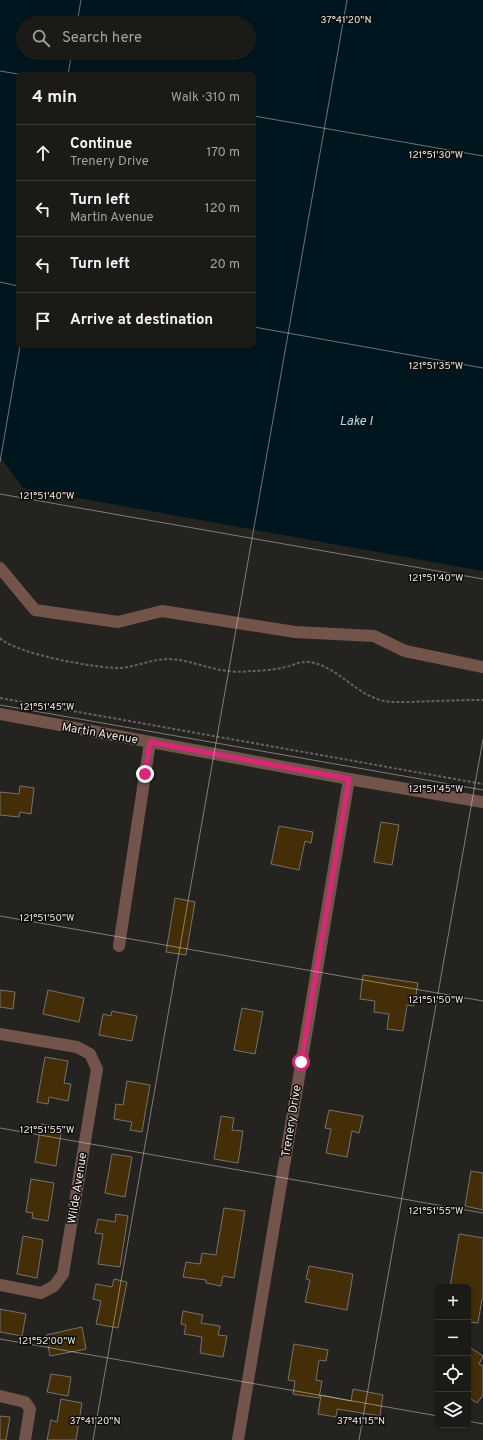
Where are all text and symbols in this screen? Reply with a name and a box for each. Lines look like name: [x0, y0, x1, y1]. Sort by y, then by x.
text: 37°41'20"N: [321, 14, 371, 27]
search box: [16, 16, 256, 60]
icon: search: [30, 27, 52, 49]
text: Search here: [62, 29, 142, 48]
text: 4 min: [32, 87, 77, 109]
text: Walk · 310 m: [171, 90, 240, 106]
text: Continue: [70, 135, 132, 154]
icon: ahead: [32, 142, 54, 164]
text: 170 m: [206, 145, 240, 161]
text: 121°51'30"W: [409, 149, 463, 162]
text: Trenery Drive: [70, 154, 149, 170]
text: Turn left: [70, 191, 130, 210]
icon: left: [32, 198, 54, 220]
text: 120 m: [205, 201, 240, 217]
text: Martin Avenue: [70, 210, 154, 226]
icon: left: [32, 254, 54, 276]
text: Turn left: [70, 255, 130, 274]
text: 20 m: [210, 257, 240, 273]
icon: arrive: [32, 310, 54, 332]
text: Arrive at destination: [70, 311, 213, 330]
text: 121°51'35"W: [409, 360, 463, 373]
water label: Lake I: [340, 414, 373, 430]
text: 121°51'40"W: [20, 490, 74, 503]
text: 121°51'40"W: [409, 572, 463, 585]
text: 121°51'45"W: [20, 701, 74, 714]
street label: Martin Avenue: [60, 719, 139, 749]
route end: [136, 765, 154, 783]
text: 121°51'45"W: [409, 783, 463, 796]
text: 121°51'50"W: [20, 912, 74, 925]
text: 121°51'50"W: [409, 994, 463, 1007]
route start: [292, 1053, 310, 1071]
street label: Trenery Drive: [278, 1084, 306, 1158]
text: 121°51'55"W: [20, 1124, 74, 1137]
street label: Wilde Avenue: [64, 1151, 92, 1225]
text: 121°51'55"W: [409, 1205, 463, 1218]
map controls: [435, 1284, 471, 1428]
button: +: [435, 1284, 471, 1320]
button: −: [435, 1320, 471, 1356]
text: 121°52'00"W: [18, 1335, 76, 1348]
button: locate: [435, 1356, 471, 1392]
button: layers: [435, 1392, 471, 1428]
text: 37°41'20"N: [70, 1415, 120, 1428]
text: 37°41'15"N: [337, 1415, 385, 1428]

